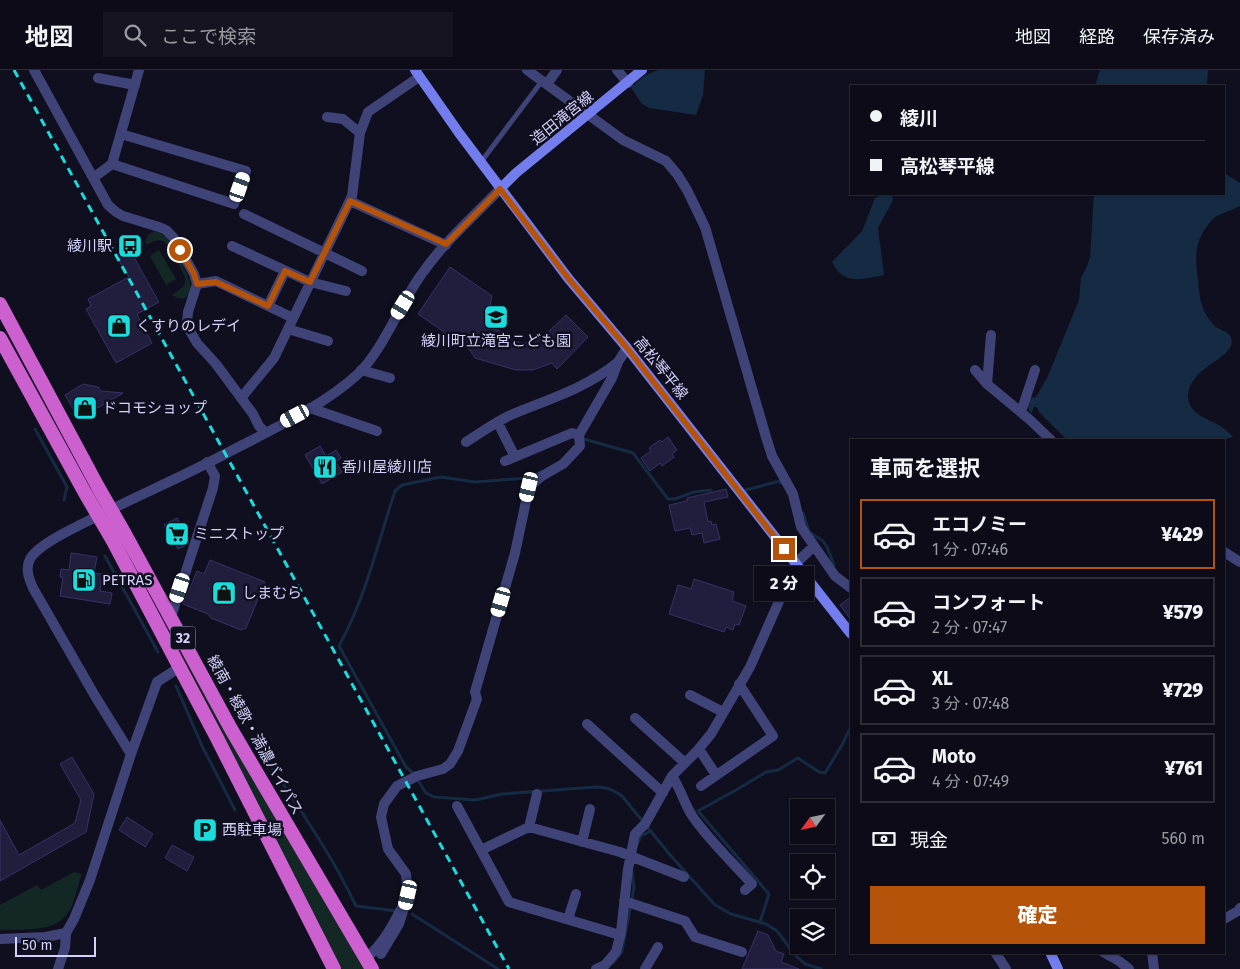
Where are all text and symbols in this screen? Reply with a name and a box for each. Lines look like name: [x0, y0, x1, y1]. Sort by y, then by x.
search box: [103, 12, 453, 57]
icon: search: [121, 21, 149, 49]
text: 地図: [25, 23, 73, 51]
text: ここで検索: [161, 25, 256, 48]
text: 地図: [1015, 26, 1051, 48]
text: 経路: [1079, 26, 1115, 48]
text: 保存済み: [1143, 26, 1215, 48]
street label: 造田滝宮線: [527, 87, 597, 149]
text: 綾川: [900, 107, 938, 130]
text: 高松琴平線: [900, 155, 995, 178]
car: [228, 170, 251, 204]
bus stop icon: 綾川駅: [117, 233, 143, 259]
place label: 綾川駅: [67, 237, 112, 255]
route start: [169, 239, 191, 261]
car: [388, 288, 417, 322]
school or university icon: 綾川町立滝宮こども園: [483, 304, 509, 330]
shop icon: くすりのレデイ: [106, 313, 132, 339]
place label: くすりのレデイ: [136, 317, 241, 335]
place label: 綾川町立滝宮こども園: [421, 332, 571, 350]
street label: 高松琴平線: [630, 333, 692, 403]
shop icon: ドコモショップ: [72, 395, 98, 421]
place label: ドコモショップ: [102, 399, 207, 417]
car: [278, 402, 311, 430]
restaurant icon: 香川屋綾川店: [312, 454, 338, 480]
text: 車両を選択: [870, 455, 980, 482]
place label: 香川屋綾川店: [342, 458, 432, 476]
car: [518, 471, 539, 503]
icon: car: [872, 512, 917, 557]
text: エコノミー: [932, 513, 1027, 536]
supermarket icon: ミニストップ: [164, 521, 190, 547]
text: ¥429: [1161, 523, 1203, 546]
place label: ミニストップ: [194, 525, 284, 543]
route end: [773, 538, 795, 560]
text: 1 分 · 07:46: [932, 540, 1008, 559]
callout: 2 分: [754, 566, 814, 602]
fuel station icon: PETRAS: [71, 567, 97, 593]
place label: PETRAS: [102, 571, 152, 589]
car: [168, 571, 191, 605]
text: 2 分: [770, 574, 798, 593]
shop icon: しまむら: [211, 580, 237, 606]
place label: しまむら: [242, 584, 302, 602]
car: [489, 586, 512, 618]
icon: car: [872, 590, 917, 635]
text: コンフォート: [932, 591, 1045, 614]
text: ¥579: [1163, 601, 1203, 624]
text: 2 分 · 07:47: [932, 618, 1007, 637]
road number: 32: [170, 626, 196, 650]
street label: 綾南・綾歌・満濃バイパス: [204, 652, 306, 818]
text: XL: [932, 667, 953, 690]
icon: car: [872, 668, 917, 713]
text: ¥729: [1163, 679, 1203, 702]
text: 3 分 · 07:48: [932, 694, 1009, 713]
text: Moto: [932, 745, 976, 768]
icon: car: [872, 746, 917, 791]
text: ¥761: [1165, 757, 1203, 780]
text: 4 分 · 07:49: [932, 772, 1009, 791]
north arrow: [790, 799, 835, 844]
map controls: [790, 799, 835, 954]
parking icon: 西駐車場: [192, 817, 218, 843]
place label: 西駐車場: [222, 821, 282, 839]
icon: cash: [870, 825, 898, 853]
text: 現金: [910, 829, 948, 852]
text: 560 m: [1162, 829, 1205, 848]
button: locate: [790, 854, 835, 899]
car: [397, 879, 418, 911]
button: 確定: [870, 886, 1205, 944]
button: layers: [790, 909, 835, 954]
scale bar: [15, 934, 96, 957]
text: 50 m: [22, 937, 53, 954]

